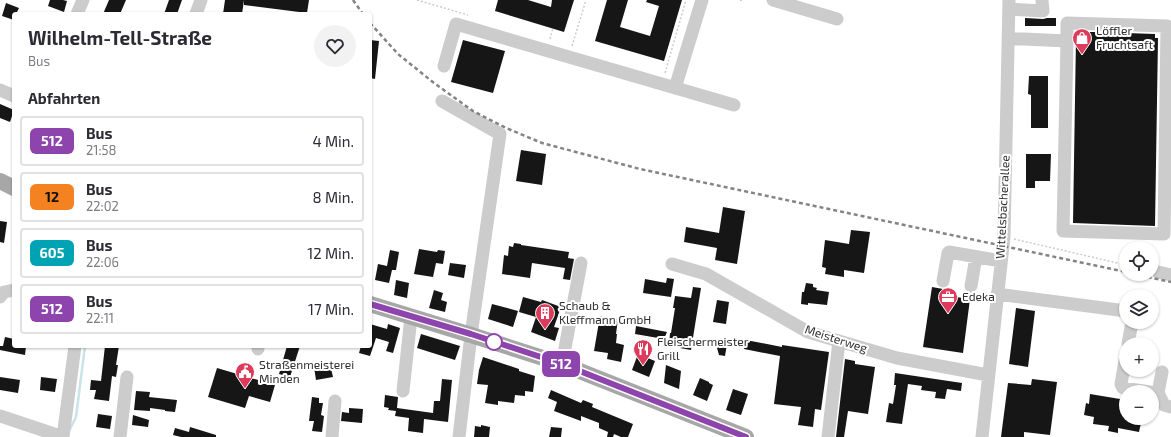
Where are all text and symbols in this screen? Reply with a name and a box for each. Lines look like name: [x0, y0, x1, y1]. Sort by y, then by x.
place label: Löffler Fruchtsaft: [1096, 23, 1154, 51]
button: heart: [314, 25, 356, 67]
text: Wilhelm-Tell-Straße: [28, 26, 212, 49]
shop icon: Löffler Fruchtsaft: [1071, 27, 1093, 55]
text: Bus: [28, 53, 50, 69]
text: Abfahrten: [28, 89, 100, 107]
text: Bus: [86, 124, 112, 142]
text: 512: [41, 132, 63, 149]
text: 4 Min.: [312, 132, 354, 150]
text: 21:58: [86, 142, 116, 158]
street label: Wittelsbacherallee: [992, 155, 1012, 259]
text: Bus: [86, 180, 112, 198]
text: 12: [45, 188, 59, 205]
text: 8 Min.: [313, 188, 354, 206]
text: 22:02: [86, 198, 119, 214]
text: Bus: [86, 236, 112, 254]
map controls: [1119, 241, 1159, 425]
button: locate: [1119, 241, 1159, 281]
text: 605: [40, 244, 64, 261]
text: 12 Min.: [307, 244, 354, 262]
text: 22:06: [86, 254, 119, 270]
office icon: Edeka: [937, 286, 959, 314]
place label: Edeka: [962, 289, 995, 303]
button: layers: [1119, 289, 1159, 329]
text: Bus: [86, 292, 112, 310]
place label: Schaub & Kleffmann GmbH: [559, 298, 651, 326]
text: 512: [41, 300, 63, 317]
text: 17 Min.: [308, 300, 354, 318]
building icon: Schaub & Kleffmann GmbH: [534, 302, 556, 330]
text: 22:11: [86, 310, 114, 326]
street label: Meisterweg: [803, 321, 870, 355]
unlabelled marker: [485, 333, 503, 351]
place label: Fleischermeister Grill: [657, 334, 749, 362]
button: +: [1119, 337, 1159, 377]
restaurant icon: Fleischermeister Grill: [632, 338, 654, 366]
line badge: 512: [538, 351, 584, 377]
text: 512: [550, 355, 572, 372]
place label: Straßenmeisterei Minden: [259, 357, 354, 385]
public building icon: Straßenmeisterei Minden: [234, 361, 256, 389]
button: −: [1119, 385, 1159, 425]

